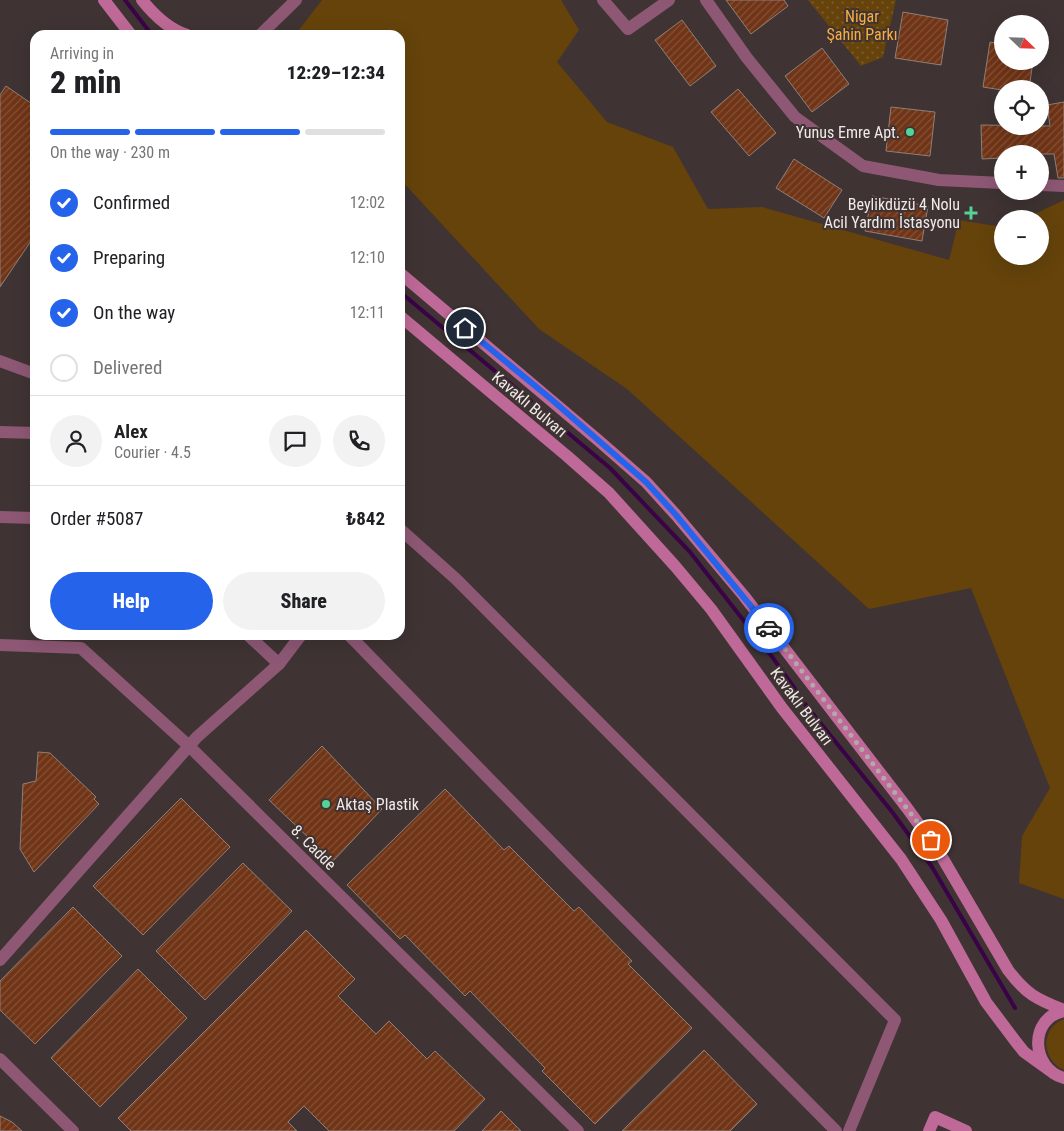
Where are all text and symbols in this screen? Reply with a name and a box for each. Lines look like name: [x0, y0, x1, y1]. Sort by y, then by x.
park label: Nigar Şahin Parkı: [826, 7, 898, 44]
north arrow: [994, 15, 1049, 70]
map controls: [994, 15, 1049, 265]
text: Arriving in: [50, 44, 114, 63]
text: 12:29–12:34: [287, 61, 385, 84]
text: 2 min: [50, 63, 121, 101]
button: locate: [994, 80, 1049, 135]
place label: Yunus Emre Apt.: [796, 123, 900, 142]
marker: Yunus Emre Apt.: [904, 126, 916, 138]
text: On the way · 230 m: [50, 143, 170, 162]
button: +: [994, 145, 1049, 200]
icon: check: [50, 189, 78, 217]
text: Confirmed: [93, 191, 170, 214]
text: 12:02: [350, 193, 385, 212]
place label: Beylikdüzü 4 Nolu Acil Yardım İstasyonu: [824, 195, 960, 232]
marker: Beylikdüzü 4 Nolu Acil Yardım İstasyonu: [964, 206, 978, 220]
button: −: [994, 210, 1049, 265]
icon: check: [50, 244, 78, 272]
text: Preparing: [93, 246, 165, 269]
text: 12:10: [350, 248, 385, 267]
icon: check: [50, 299, 78, 327]
text: On the way: [93, 301, 175, 324]
text: 12:11: [350, 303, 385, 322]
pin: [444, 307, 486, 349]
icon: home: [451, 314, 479, 342]
text: Delivered: [93, 356, 162, 379]
street label: Kavaklı Bulvarı: [488, 367, 571, 441]
button: person: [50, 415, 102, 467]
button: chat: [269, 415, 321, 467]
button: phone: [333, 415, 385, 467]
text: Alex: [114, 420, 148, 443]
text: Courier · 4.5: [114, 443, 191, 462]
text: Order #5087: [50, 507, 143, 530]
text: ₺842: [346, 507, 385, 530]
button: Help: [50, 572, 213, 630]
button: Share: [223, 572, 385, 630]
courier: [744, 603, 794, 653]
icon: car: [755, 614, 783, 642]
street label: Kavaklı Bulvarı: [766, 664, 837, 749]
place label: Aktaş Plastik: [336, 795, 420, 814]
marker: Aktaş Plastik: [320, 798, 332, 810]
pin: [910, 819, 952, 861]
street label: 8. Cadde: [287, 821, 340, 874]
icon: bag: [917, 826, 945, 854]

